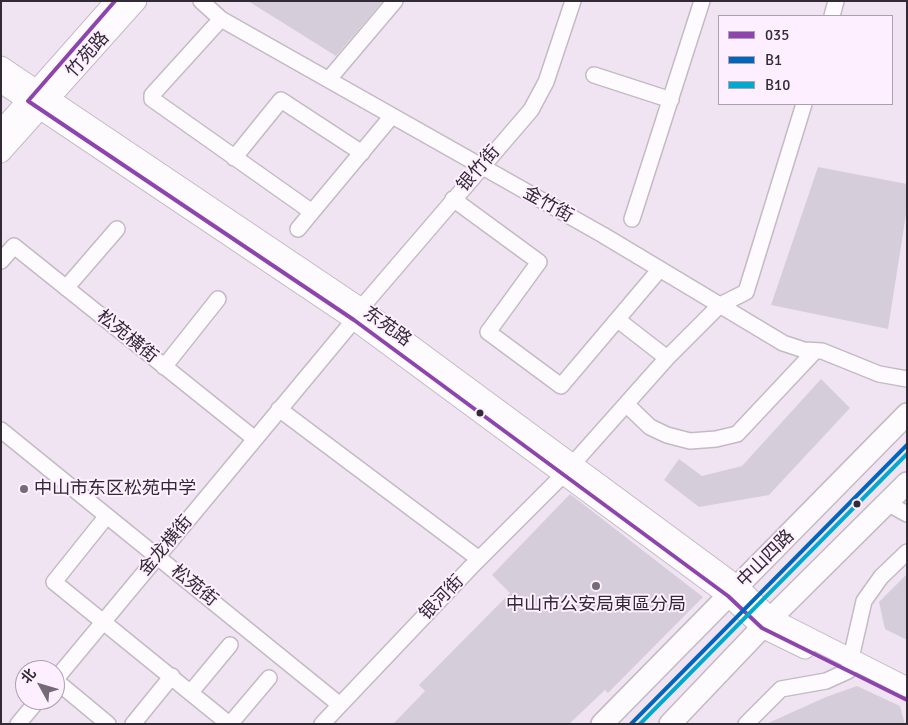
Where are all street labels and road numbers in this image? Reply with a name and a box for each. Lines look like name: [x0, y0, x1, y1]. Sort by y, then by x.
street label: 竹苑路: [62, 28, 114, 82]
street label: 银竹街: [453, 142, 505, 196]
street label: 金竹街: [519, 182, 577, 228]
street label: 东苑路: [359, 302, 415, 352]
street label: 松苑横街: [92, 306, 162, 368]
street label: 金龙横街: [135, 511, 197, 581]
street label: 中山四路: [733, 526, 799, 592]
street label: 松苑街: [166, 561, 222, 611]
street label: 银河街: [415, 571, 469, 625]

